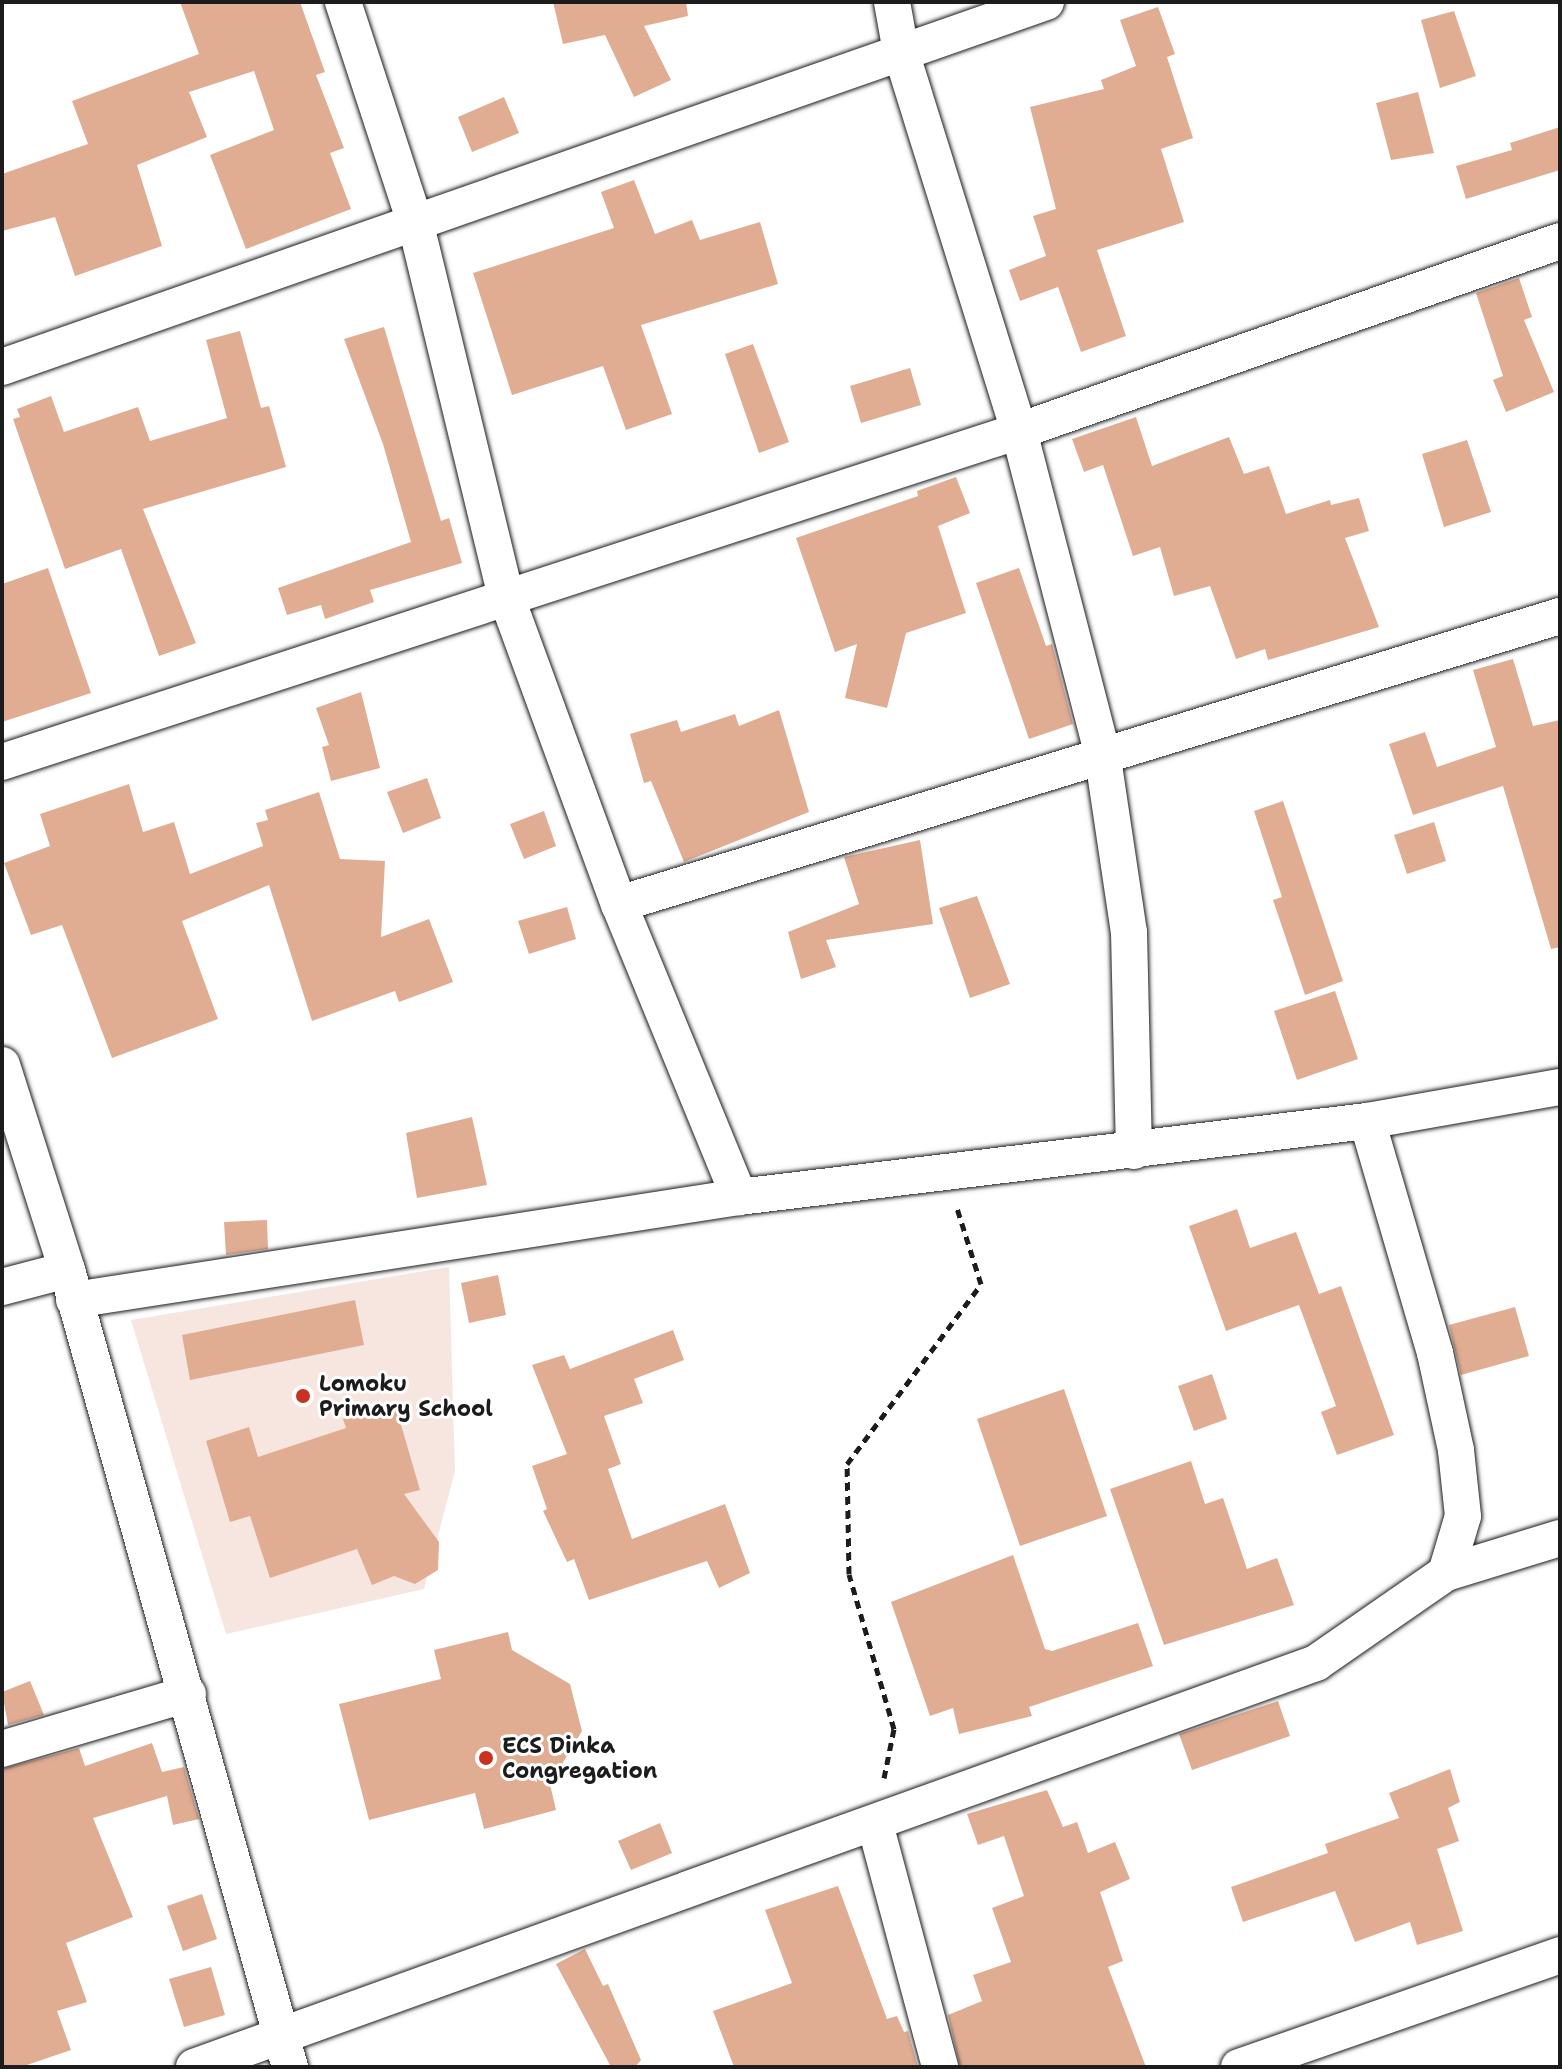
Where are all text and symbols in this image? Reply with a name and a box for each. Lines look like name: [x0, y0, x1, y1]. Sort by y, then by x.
place label: Lomoku Primary School: [319, 1370, 493, 1422]
marker: Lomoku Primary School: [294, 1387, 312, 1405]
place label: ECS Dinka Congregation: [502, 1732, 657, 1784]
marker: ECS Dinka Congregation: [477, 1749, 495, 1767]

